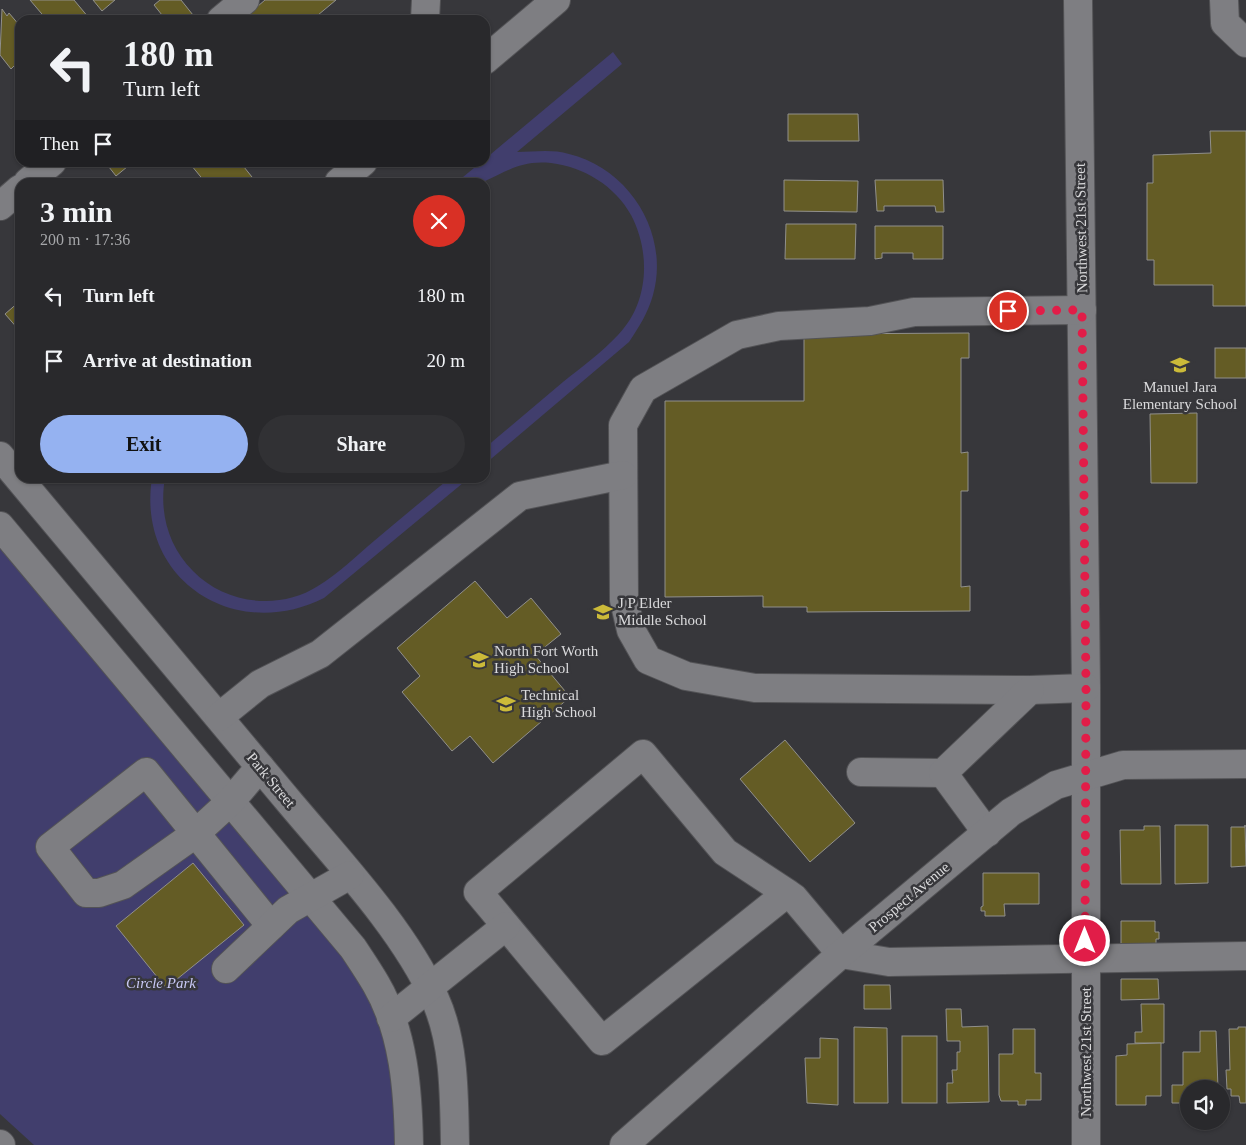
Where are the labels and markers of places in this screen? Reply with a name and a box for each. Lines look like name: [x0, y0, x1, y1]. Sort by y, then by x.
pin: [987, 290, 1029, 332]
school or university icon: Manuel Jara Elementary School: [1169, 354, 1191, 376]
place label: Manuel Jara Elementary School: [1123, 379, 1237, 412]
place label: J P Elder Middle School: [618, 595, 707, 628]
school or university icon: J P Elder Middle School: [592, 601, 614, 623]
place label: North Fort Worth High School: [494, 643, 599, 676]
school or university icon: North Fort Worth High School: [468, 649, 490, 671]
place label: Technical High School: [521, 687, 596, 720]
school or university icon: Technical High School: [495, 693, 517, 715]

